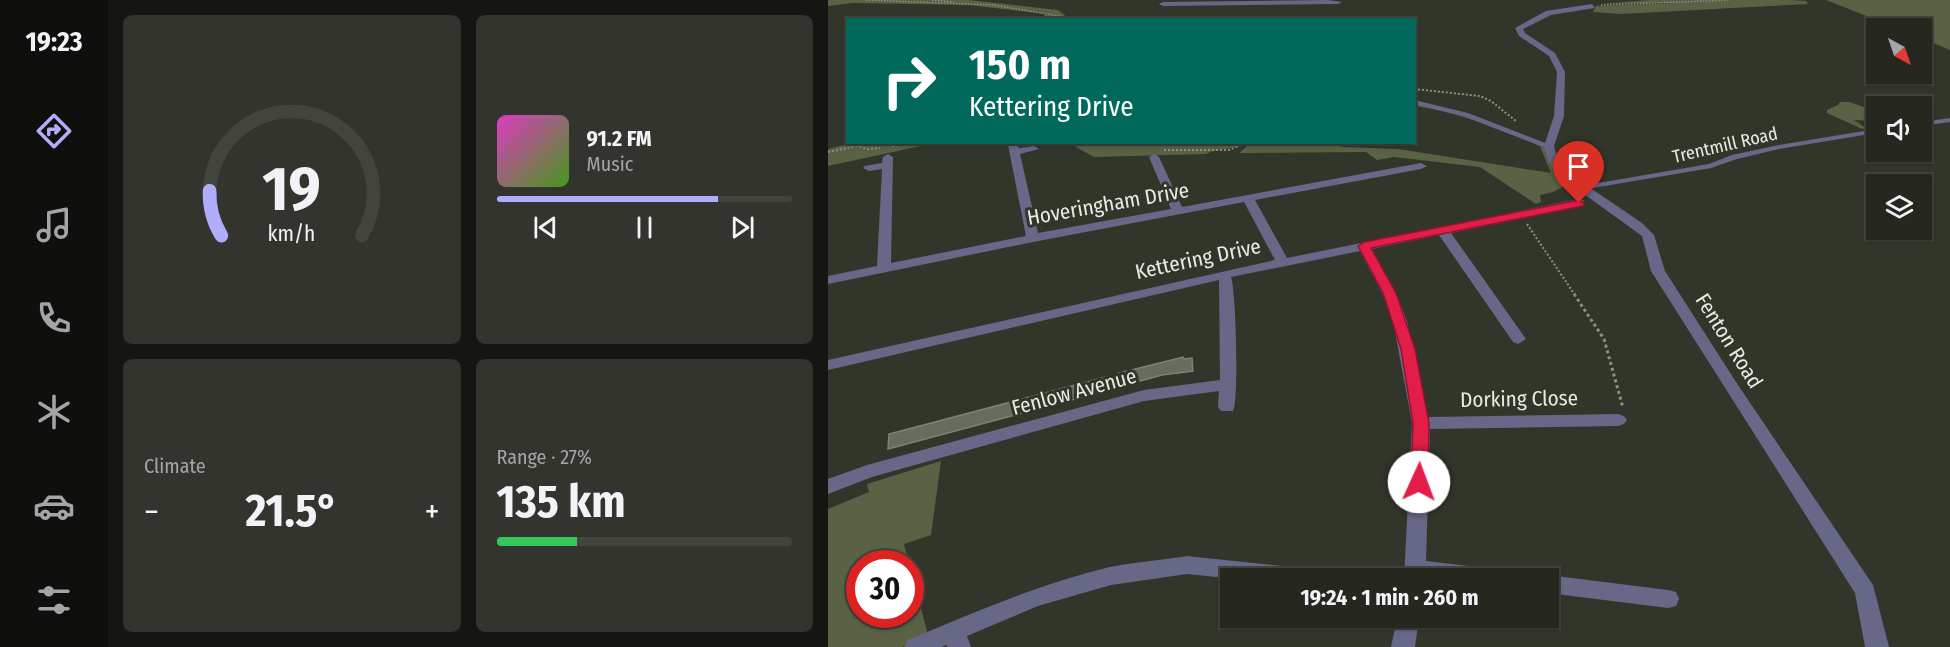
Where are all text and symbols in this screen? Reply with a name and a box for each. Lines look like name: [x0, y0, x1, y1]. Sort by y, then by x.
north arrow: [1866, 18, 1932, 84]
map controls: [1866, 18, 1932, 240]
text: 19:23: [26, 26, 82, 58]
text: 150 m: [969, 40, 1071, 90]
icon: right: [870, 42, 948, 120]
text: Kettering Drive: [969, 91, 1133, 123]
button: sound: [1866, 96, 1932, 162]
icon: directions: [33, 110, 75, 152]
street label: Trentmill Road: [1670, 122, 1780, 168]
text: 91.2 FM: [587, 125, 652, 152]
pin: [1553, 141, 1604, 203]
icon: arrive: [1562, 150, 1595, 183]
text: Music: [587, 152, 633, 176]
text: 19: [262, 153, 321, 228]
button: layers: [1866, 174, 1932, 240]
street label: Hoveringham Drive: [1025, 177, 1191, 231]
icon: music: [33, 204, 75, 246]
icon: previous: [529, 211, 562, 244]
icon: pause: [628, 211, 661, 244]
icon: next: [726, 211, 759, 244]
text: km/h: [268, 222, 316, 248]
street label: Kettering Drive: [1133, 233, 1263, 285]
street label: Fenton Road: [1690, 289, 1768, 393]
icon: phone: [33, 297, 75, 339]
street label: Fenlow Avenue: [1009, 363, 1139, 421]
street label: Dorking Close: [1460, 385, 1578, 413]
icon: climate: [33, 391, 75, 433]
text: Range · 27%: [497, 445, 592, 469]
position arrow: [1387, 450, 1451, 514]
text: Climate: [144, 454, 206, 478]
text: 135 km: [497, 475, 626, 529]
text: 21.5°: [245, 484, 338, 538]
icon: car: [33, 485, 75, 527]
text: −: [144, 492, 159, 532]
text: +: [424, 492, 440, 532]
speed limit sign: 30: [846, 550, 924, 628]
icon: filters: [33, 579, 75, 621]
text: 19:24 · 1 min · 260 m: [1300, 584, 1479, 611]

